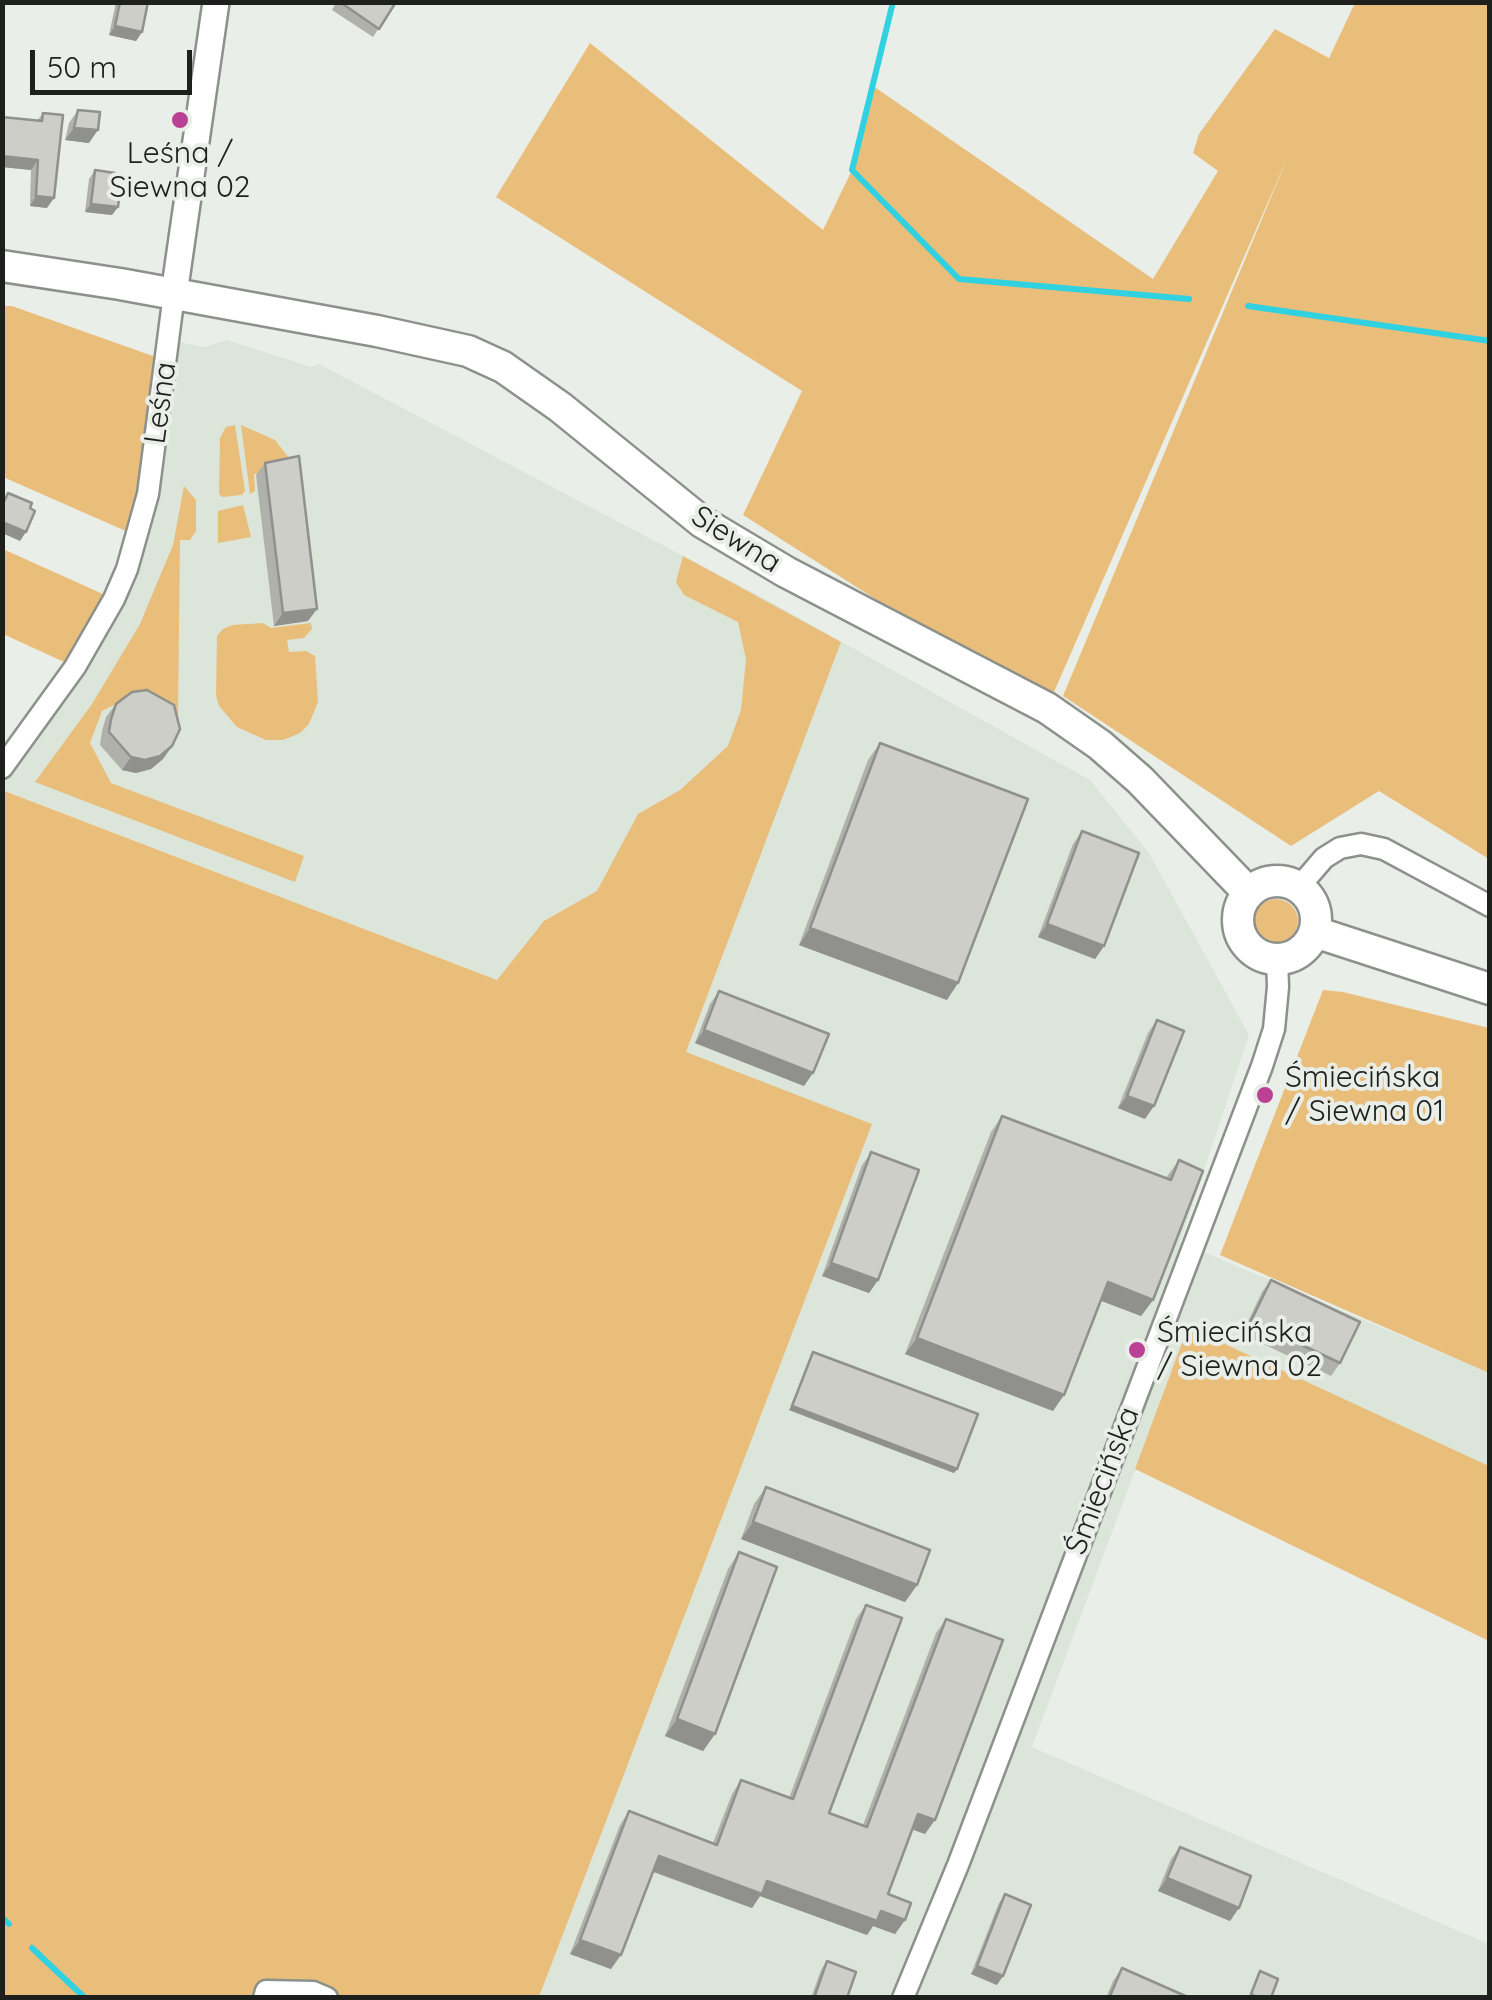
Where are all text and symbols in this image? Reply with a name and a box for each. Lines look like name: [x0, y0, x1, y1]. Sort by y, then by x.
scale bar: [35, 30, 198, 92]
text: 50 m: [47, 48, 117, 86]
marker: Leśna / Siewna 02: [169, 109, 191, 131]
place label: Leśna / Siewna 02: [110, 136, 250, 206]
street label: Leśna: [137, 360, 185, 446]
street label: Siewna: [685, 499, 787, 581]
place label: Śmiecińska / Siewna 01: [1285, 1060, 1444, 1130]
marker: Śmiecińska / Siewna 01: [1254, 1084, 1276, 1106]
place label: Śmiecińska / Siewna 02: [1157, 1315, 1322, 1386]
marker: Śmiecińska / Siewna 02: [1126, 1339, 1148, 1361]
street label: Śmiecińska: [1058, 1402, 1148, 1560]

